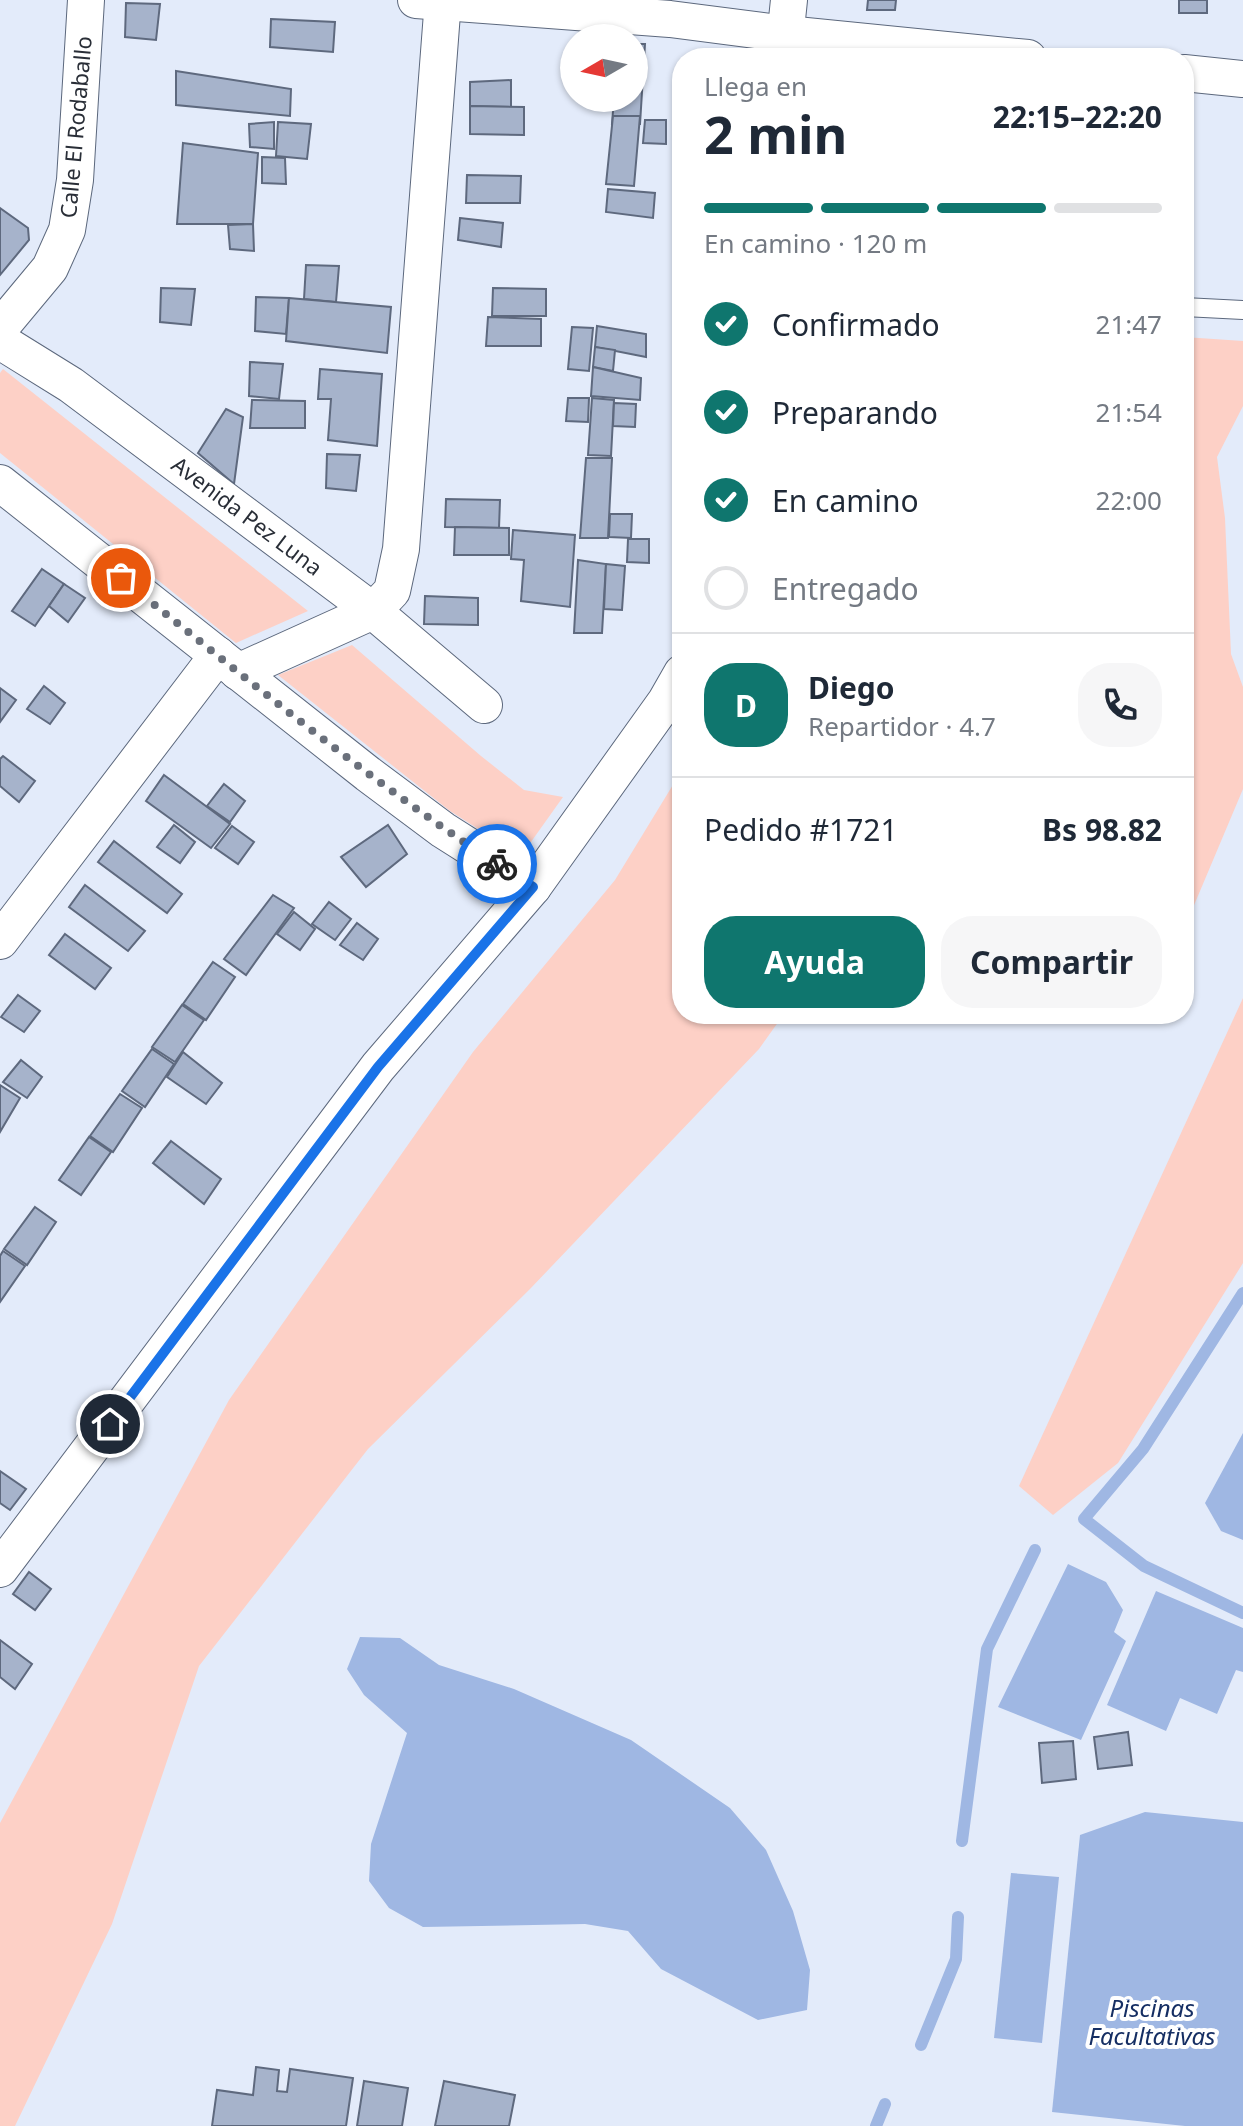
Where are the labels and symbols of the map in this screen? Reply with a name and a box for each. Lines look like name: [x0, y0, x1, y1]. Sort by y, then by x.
north arrow: [560, 24, 648, 112]
street label: Calle El Rodaballo: [52, 35, 98, 219]
street label: Avenida Pez Luna: [166, 449, 329, 582]
pin: [87, 544, 155, 612]
courier: [457, 824, 537, 904]
pin: [76, 1390, 144, 1458]
water label: Piscinas Facultativas: [1088, 1991, 1216, 2052]

